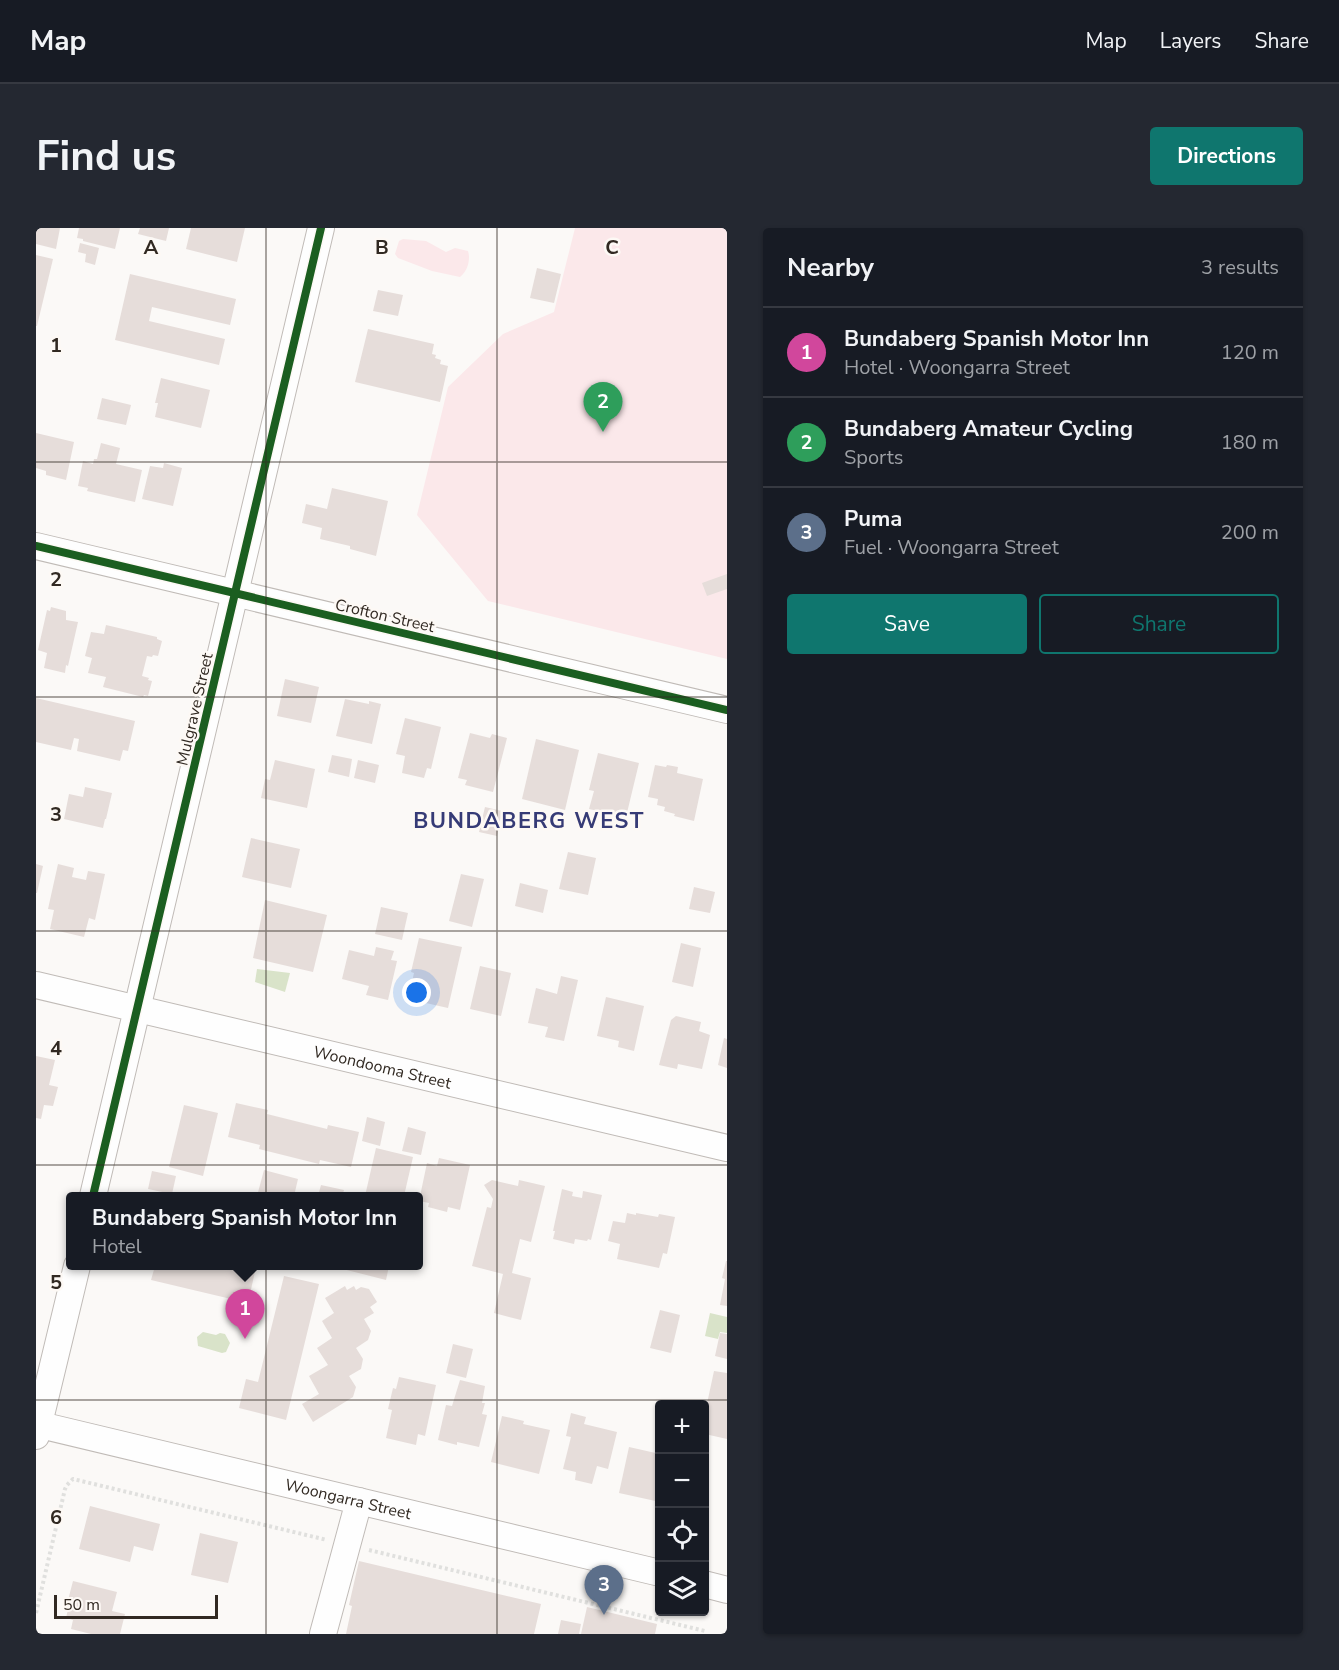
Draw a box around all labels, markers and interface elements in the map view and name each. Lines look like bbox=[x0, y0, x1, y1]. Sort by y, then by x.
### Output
text: Map bbox=[30, 22, 86, 60]
text: Map bbox=[1085, 27, 1127, 55]
text: Layers bbox=[1160, 27, 1221, 55]
text: Share bbox=[1254, 27, 1309, 55]
button: Directions bbox=[1150, 127, 1303, 185]
text: Find us bbox=[36, 128, 176, 185]
text: A bbox=[144, 234, 159, 261]
text: B bbox=[375, 234, 389, 261]
text: C bbox=[605, 234, 619, 261]
text: Nearby bbox=[787, 250, 874, 285]
text: 3 results bbox=[1201, 254, 1279, 281]
text: Bundaberg Spanish Motor Inn bbox=[844, 324, 1149, 354]
text: 1 bbox=[50, 332, 62, 359]
text: 1 bbox=[801, 339, 813, 366]
text: 120 m bbox=[1221, 339, 1279, 366]
text: Hotel · Woongarra Street bbox=[844, 354, 1070, 381]
pin: 2 bbox=[584, 382, 622, 432]
text: Bundaberg Amateur Cycling bbox=[844, 414, 1133, 444]
text: 2 bbox=[801, 429, 813, 456]
text: 180 m bbox=[1221, 429, 1279, 456]
text: Sports bbox=[844, 444, 903, 471]
text: Puma bbox=[844, 504, 902, 534]
text: 3 bbox=[801, 519, 813, 546]
text: 200 m bbox=[1221, 519, 1279, 546]
text: Fuel · Woongarra Street bbox=[844, 534, 1059, 561]
text: 2 bbox=[50, 566, 62, 593]
street label: Crofton Street bbox=[333, 594, 437, 638]
button: Save bbox=[787, 594, 1027, 654]
button: Share bbox=[1039, 594, 1279, 654]
street label: Mulgrave Street bbox=[171, 650, 219, 768]
text: 3 bbox=[50, 801, 62, 828]
district label: BUNDABERG WEST bbox=[413, 806, 645, 836]
your location bbox=[402, 978, 431, 1007]
text: 4 bbox=[50, 1035, 62, 1062]
street label: Woondooma Street bbox=[311, 1041, 454, 1095]
popup bbox=[66, 1192, 423, 1270]
text: Bundaberg Spanish Motor Inn bbox=[92, 1203, 397, 1233]
text: Hotel bbox=[92, 1233, 142, 1260]
text: 5 bbox=[50, 1269, 62, 1296]
pin: 1 bbox=[226, 1290, 264, 1339]
map controls bbox=[655, 1400, 709, 1616]
button: + bbox=[655, 1400, 709, 1454]
button: − bbox=[655, 1454, 709, 1508]
street label: Woongarra Street bbox=[283, 1474, 414, 1525]
text: 6 bbox=[50, 1504, 62, 1531]
button: locate bbox=[655, 1508, 709, 1562]
button: layers bbox=[655, 1562, 709, 1616]
pin: 3 bbox=[584, 1566, 624, 1615]
scale bar bbox=[54, 1592, 218, 1620]
text: 50 m bbox=[63, 1594, 100, 1616]

